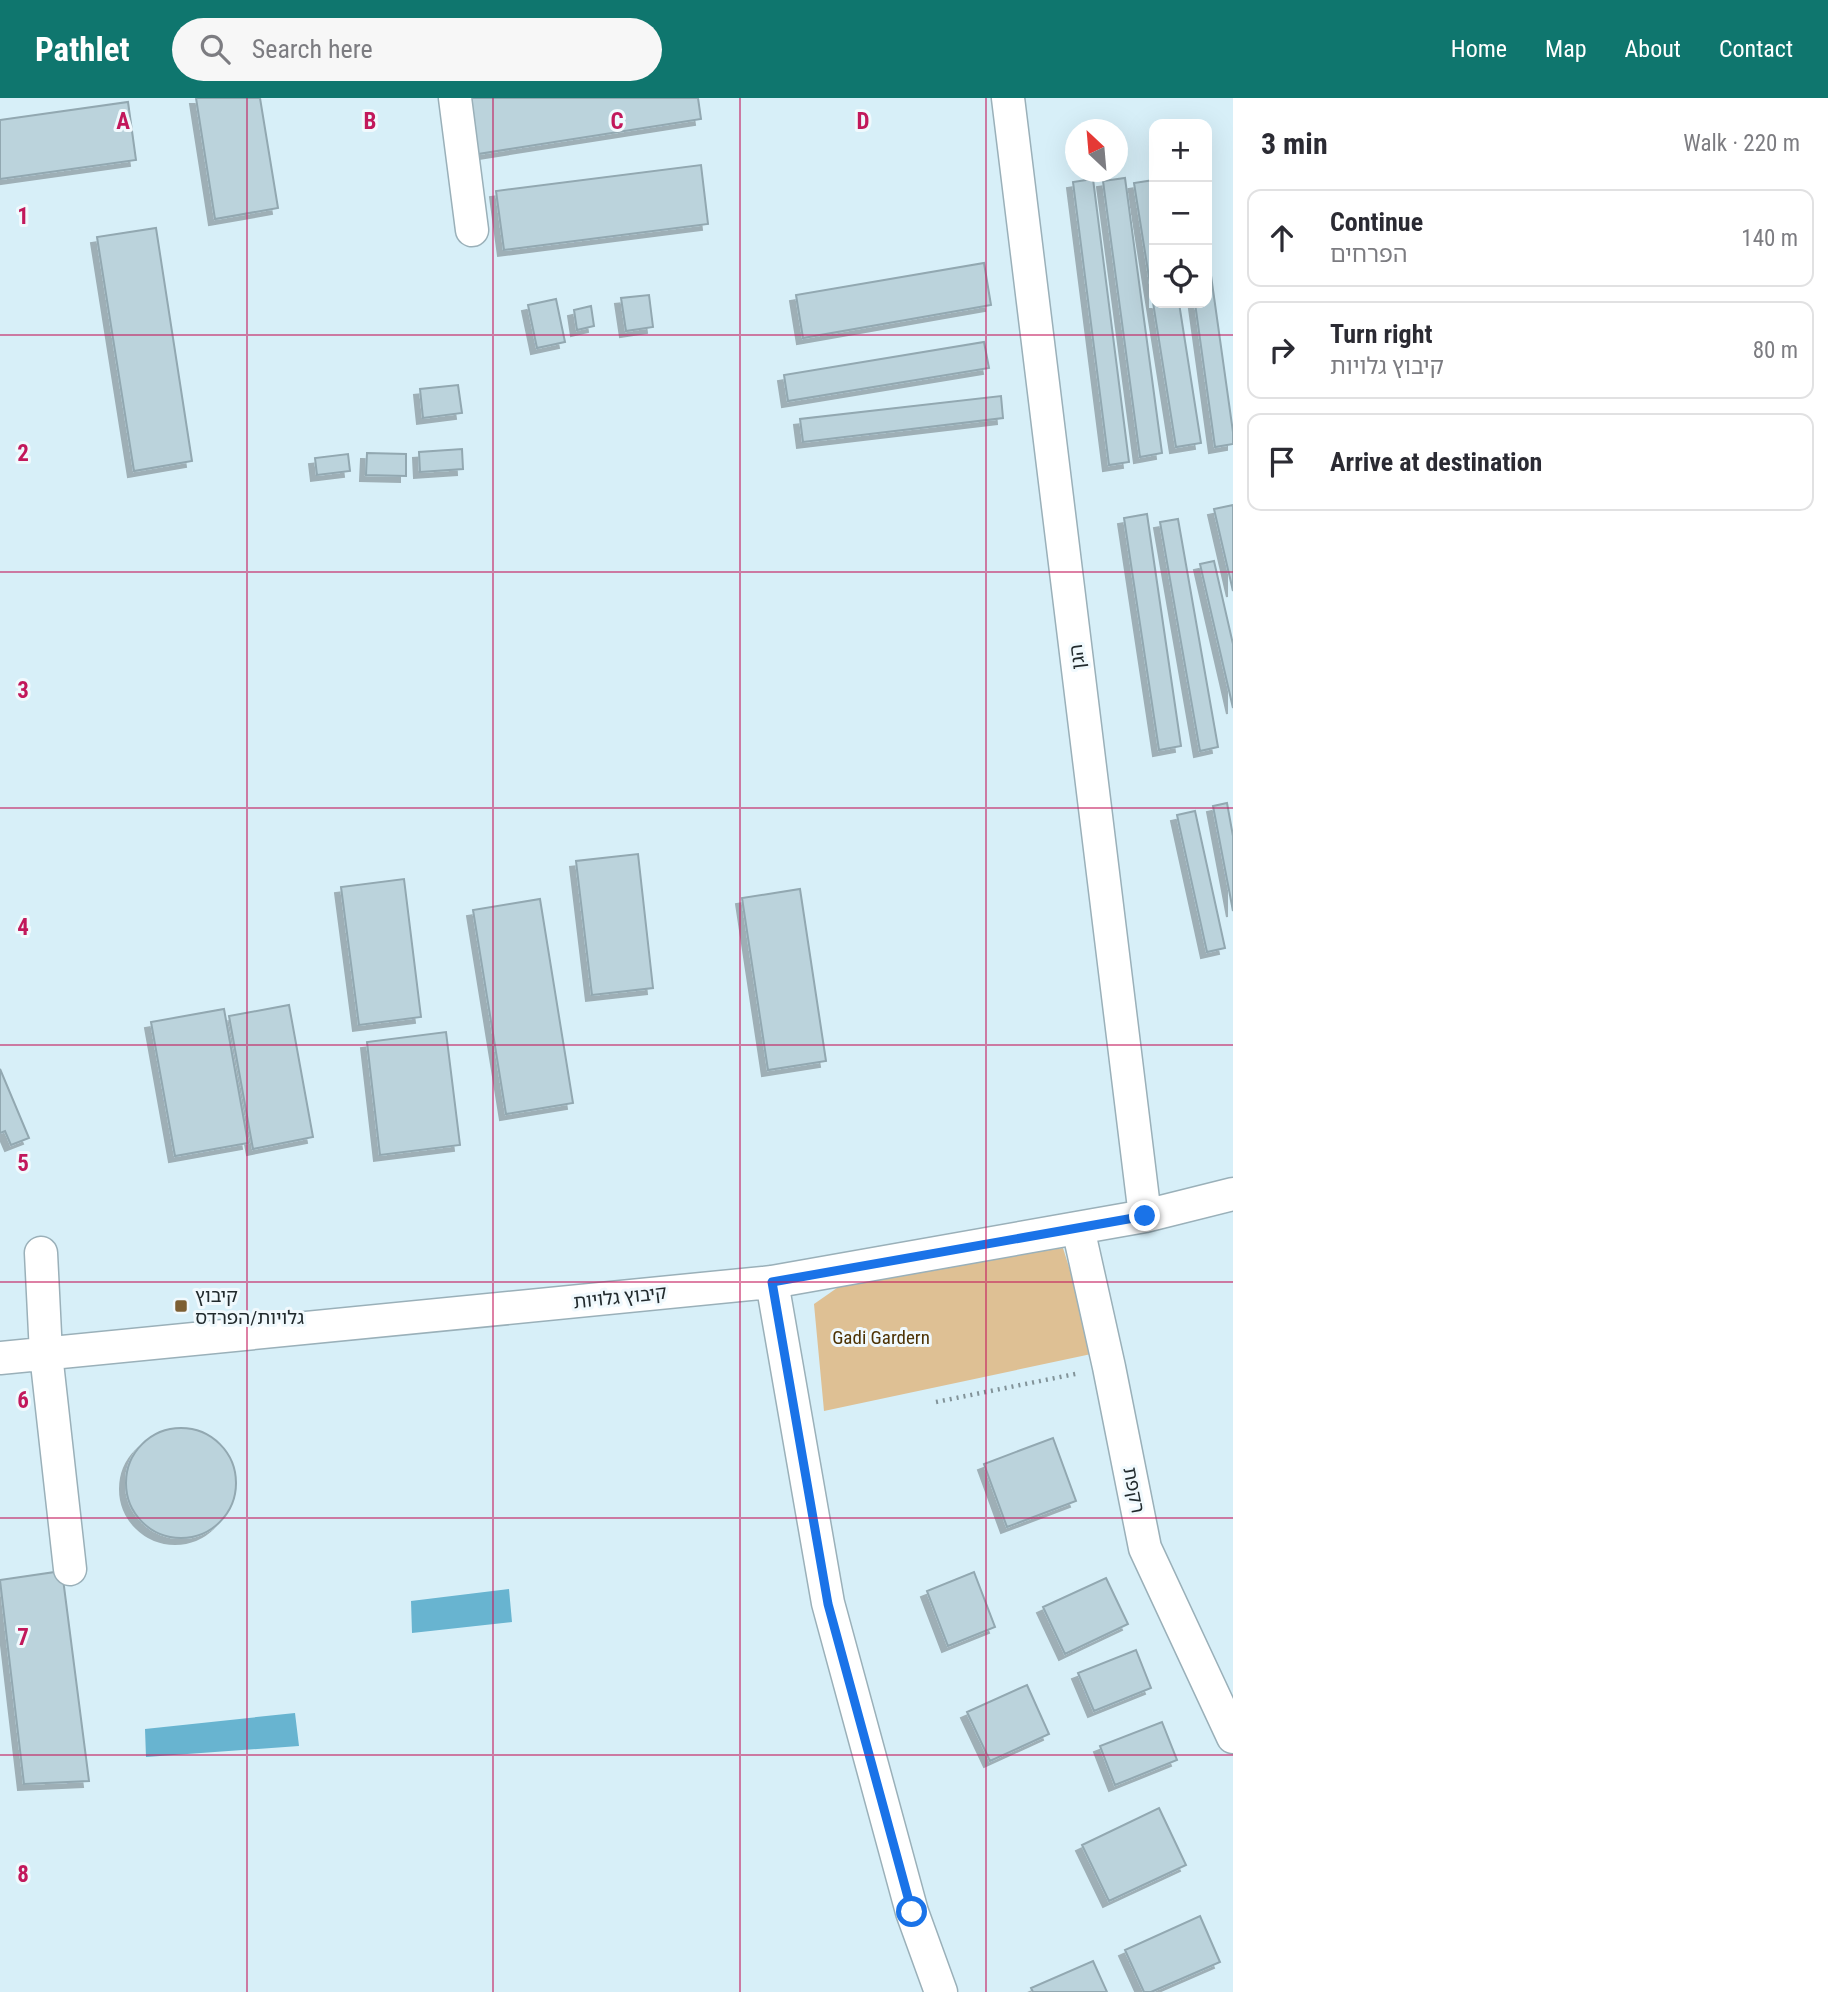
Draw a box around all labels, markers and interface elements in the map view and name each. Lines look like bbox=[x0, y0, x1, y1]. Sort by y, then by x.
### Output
search box bbox=[172, 18, 662, 81]
text: Pathlet bbox=[35, 30, 130, 69]
icon: search bbox=[196, 30, 234, 68]
text: Search here bbox=[252, 34, 373, 64]
text: Home bbox=[1451, 35, 1507, 63]
text: Map bbox=[1545, 35, 1587, 63]
text: About bbox=[1625, 35, 1681, 63]
text: Contact bbox=[1719, 35, 1793, 63]
text: A bbox=[116, 108, 130, 135]
text: B bbox=[364, 108, 376, 135]
text: C bbox=[610, 108, 624, 135]
text: D bbox=[857, 108, 870, 135]
north arrow bbox=[1065, 119, 1128, 182]
map controls bbox=[1149, 119, 1212, 308]
button: + bbox=[1149, 119, 1212, 182]
text: 3 min bbox=[1261, 126, 1328, 161]
text: Walk · 220 m bbox=[1683, 130, 1800, 157]
button: − bbox=[1149, 182, 1212, 245]
text: 1 bbox=[17, 203, 29, 230]
text: Continue bbox=[1330, 207, 1423, 237]
icon: ahead bbox=[1263, 219, 1301, 257]
text: 140 m bbox=[1741, 225, 1798, 252]
text: הפרחים bbox=[1330, 241, 1407, 268]
button: locate bbox=[1149, 245, 1212, 308]
text: Turn right bbox=[1330, 319, 1432, 349]
icon: right bbox=[1263, 331, 1301, 369]
text: 80 m bbox=[1753, 337, 1798, 364]
text: קיבוץ גלויות bbox=[1330, 353, 1444, 380]
text: 2 bbox=[17, 440, 29, 467]
icon: arrive bbox=[1263, 443, 1301, 481]
text: Arrive at destination bbox=[1330, 447, 1542, 477]
street label: הגן bbox=[1064, 643, 1090, 671]
text: 3 bbox=[17, 677, 29, 704]
text: 4 bbox=[17, 914, 29, 941]
text: 5 bbox=[17, 1150, 29, 1177]
route end bbox=[1129, 1200, 1160, 1231]
street label: קיבוץ גלויות bbox=[572, 1281, 668, 1313]
place label: קיבוץ גלויות/הפרדס bbox=[195, 1284, 304, 1329]
marker: קיבוץ גלויות/הפרדס bbox=[173, 1298, 189, 1314]
park label: Gadi Gardern bbox=[832, 1326, 930, 1349]
text: 6 bbox=[17, 1387, 29, 1414]
street label: רקפת bbox=[1118, 1465, 1150, 1515]
text: 7 bbox=[17, 1624, 29, 1651]
text: 8 bbox=[17, 1861, 29, 1888]
route start bbox=[896, 1896, 927, 1927]

